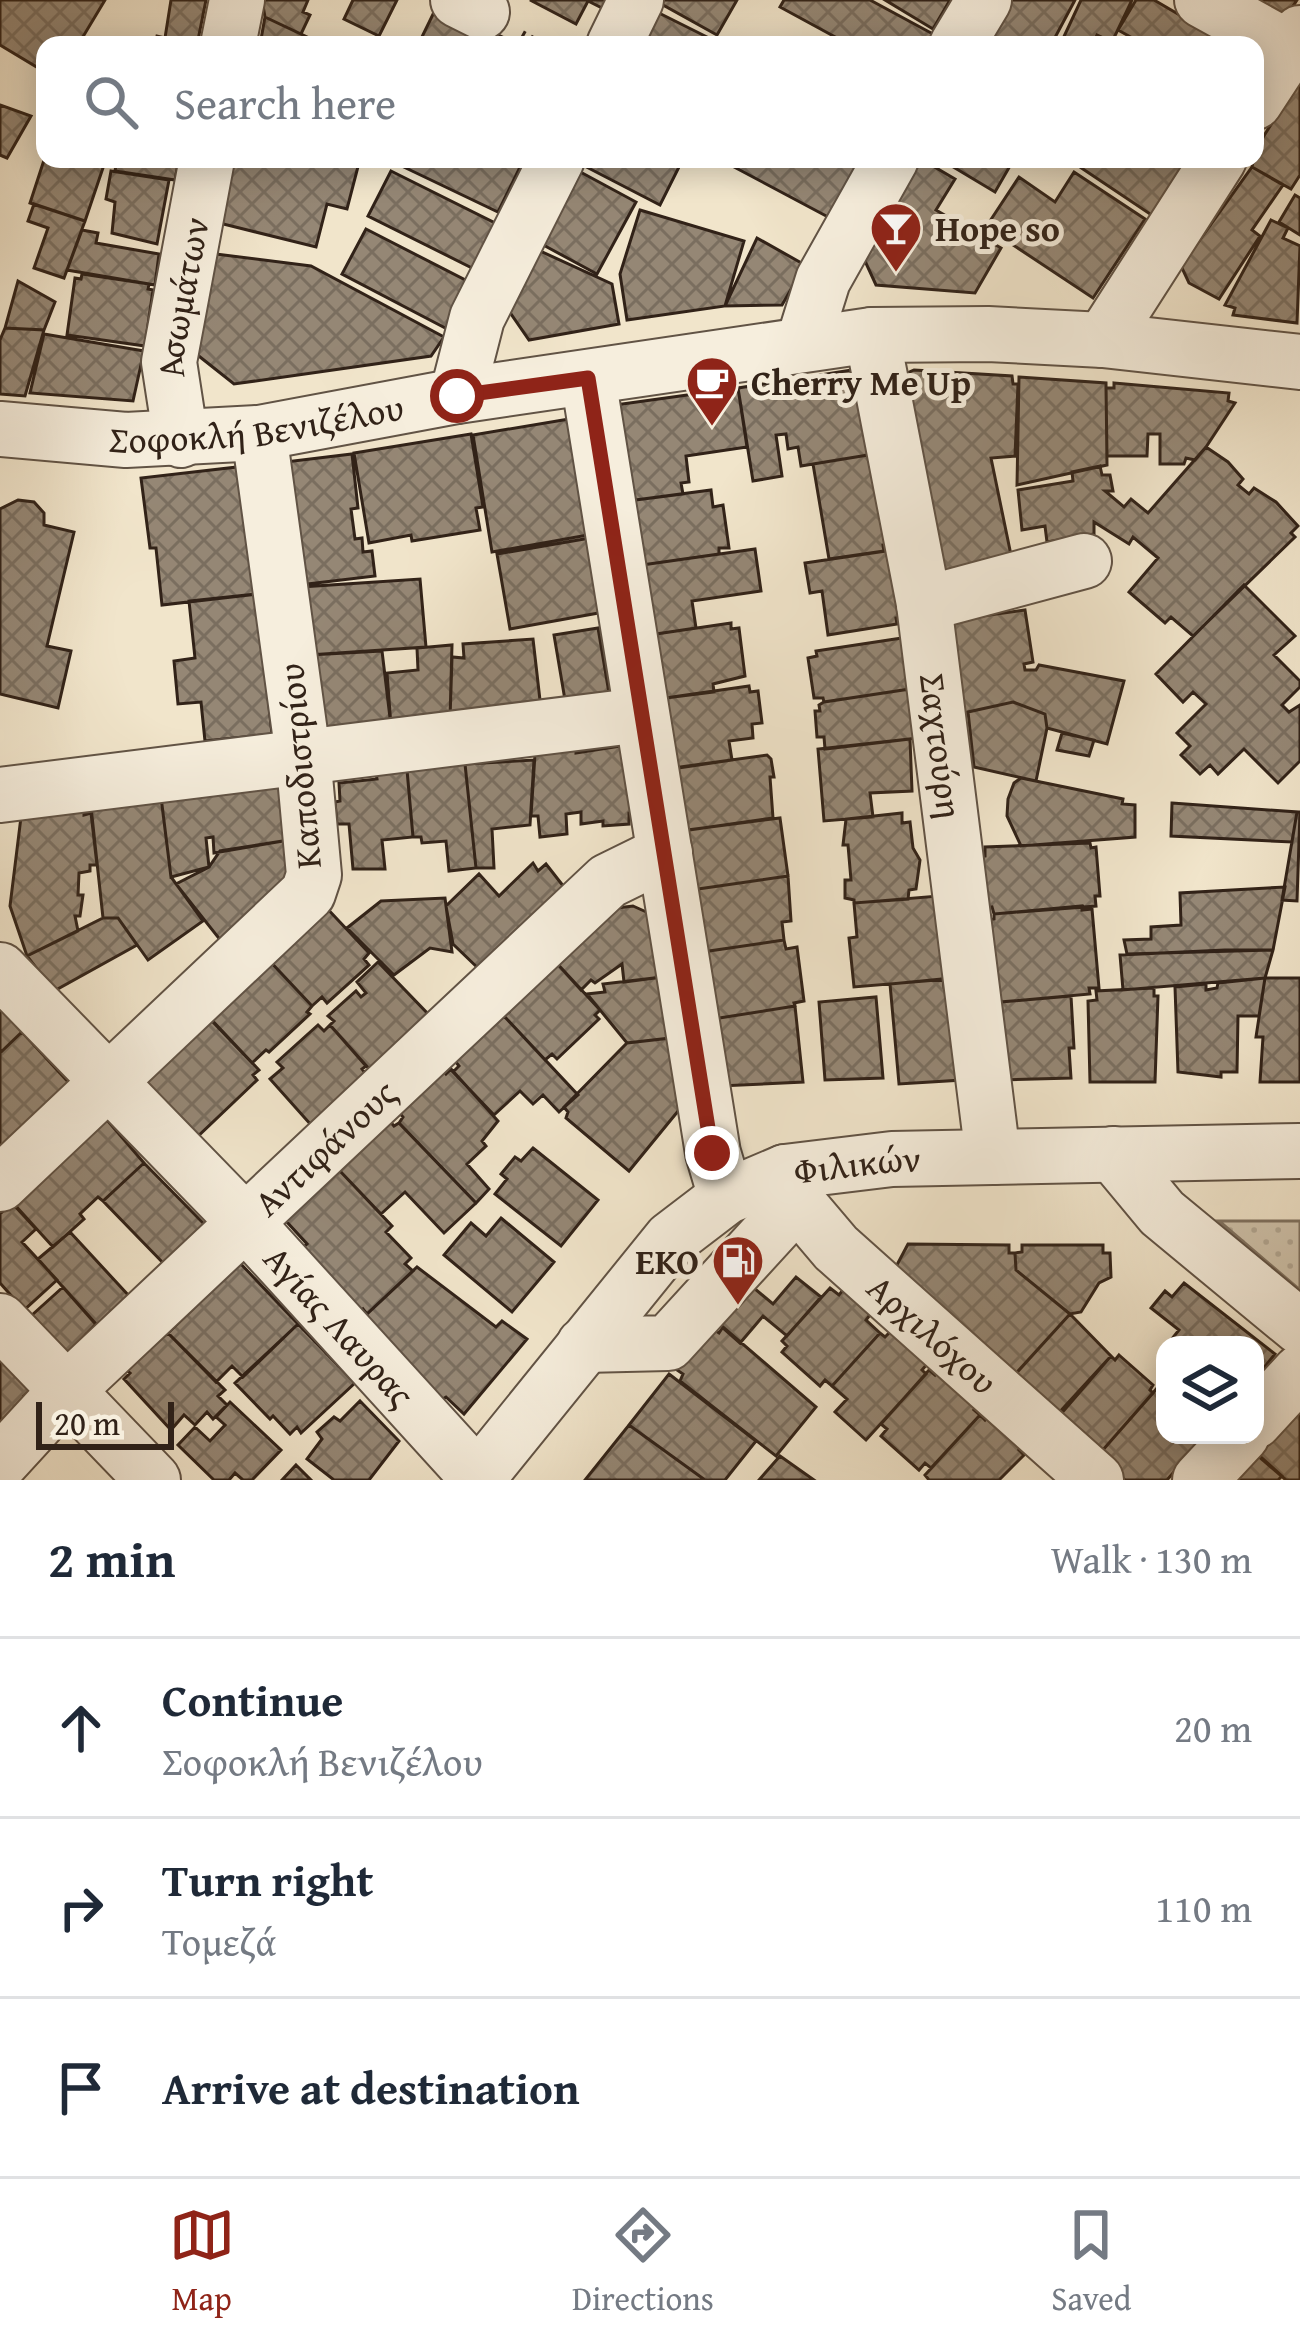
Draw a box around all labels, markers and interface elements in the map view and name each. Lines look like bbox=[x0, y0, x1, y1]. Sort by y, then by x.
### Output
search box bbox=[36, 36, 1264, 168]
icon: search bbox=[78, 69, 144, 135]
text: Search here bbox=[174, 70, 396, 135]
bar icon: Hope so bbox=[868, 200, 924, 274]
place label: Hope so bbox=[935, 201, 1060, 254]
street label: Ασωμάτων bbox=[142, 212, 222, 383]
cafe icon: Cherry Me Up bbox=[684, 354, 740, 428]
place label: Cherry Me Up bbox=[751, 355, 971, 408]
route start bbox=[430, 369, 484, 423]
street label: Σοφοκλή Βενιζέλου bbox=[107, 380, 408, 466]
street label: Καποδιστρίου bbox=[263, 661, 334, 871]
street label: Σαχτούρη bbox=[907, 670, 978, 822]
street label: Αντιφάνους bbox=[241, 1067, 408, 1228]
route end bbox=[685, 1126, 739, 1180]
street label: Φιλικών bbox=[790, 1131, 921, 1197]
street label: Αγίας Λαυρας bbox=[252, 1233, 428, 1418]
fuel station icon: EKO bbox=[710, 1233, 766, 1307]
place label: EKO bbox=[635, 1234, 699, 1287]
street label: Αρχιλόχου bbox=[856, 1261, 1010, 1406]
map controls bbox=[1156, 1336, 1264, 1444]
button: layers bbox=[1156, 1336, 1264, 1444]
scale bar bbox=[36, 1396, 174, 1449]
text: 20 m bbox=[54, 1399, 120, 1447]
text: 2 min bbox=[48, 1521, 175, 1596]
text: Walk · 130 m bbox=[1051, 1530, 1252, 1587]
text: Continue bbox=[162, 1667, 343, 1732]
icon: ahead bbox=[48, 1695, 114, 1761]
text: 20 m bbox=[1174, 1699, 1252, 1756]
text: Σοφοκλή Βενιζέλου bbox=[162, 1732, 483, 1789]
text: Turn right bbox=[162, 1847, 374, 1912]
icon: right bbox=[48, 1875, 114, 1941]
text: 110 m bbox=[1155, 1879, 1252, 1936]
text: Τομεζά bbox=[162, 1912, 277, 1969]
icon: arrive bbox=[48, 2055, 114, 2121]
text: Arrive at destination bbox=[162, 2055, 580, 2120]
tab: Map bbox=[169, 2202, 235, 2322]
tab: Directions bbox=[572, 2202, 714, 2322]
tab: Saved bbox=[1051, 2202, 1131, 2322]

